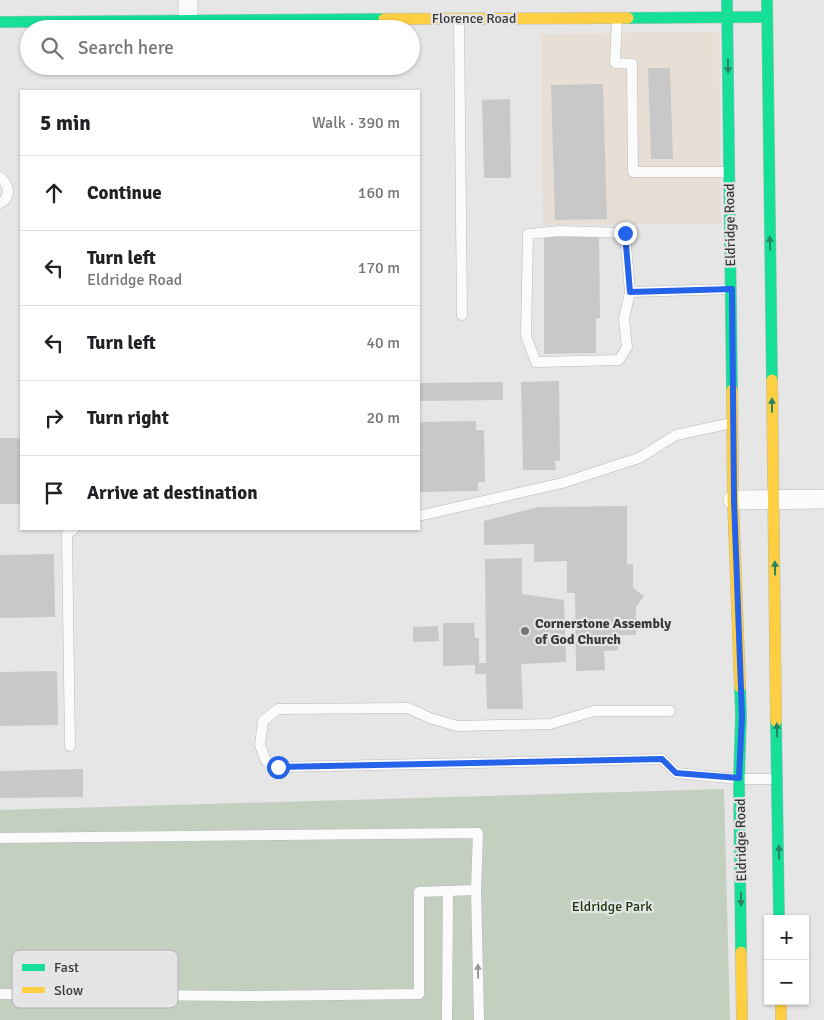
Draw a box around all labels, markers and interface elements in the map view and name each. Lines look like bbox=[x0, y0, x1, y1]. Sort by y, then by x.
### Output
street label: Florence Road bbox=[432, 10, 516, 27]
search box bbox=[20, 20, 420, 75]
icon: search bbox=[38, 34, 66, 62]
text: Search here bbox=[78, 36, 174, 60]
one-way arrow bbox=[724, 58, 732, 74]
text: 5 min bbox=[40, 110, 91, 136]
text: Walk · 390 m bbox=[312, 113, 400, 133]
icon: ahead bbox=[40, 179, 68, 207]
text: Continue bbox=[87, 181, 162, 205]
text: 160 m bbox=[358, 183, 400, 203]
street label: Eldridge Road bbox=[721, 183, 739, 267]
route end bbox=[614, 222, 637, 245]
one-way arrow bbox=[766, 234, 774, 250]
text: Turn left bbox=[87, 246, 156, 270]
icon: left bbox=[40, 254, 68, 282]
text: 170 m bbox=[358, 258, 400, 278]
text: Eldridge Road bbox=[87, 270, 182, 290]
icon: left bbox=[40, 329, 68, 357]
text: Turn left bbox=[87, 331, 156, 355]
text: 40 m bbox=[366, 333, 400, 353]
one-way arrow bbox=[768, 397, 776, 413]
icon: right bbox=[40, 404, 68, 432]
text: Turn right bbox=[87, 406, 169, 430]
text: 20 m bbox=[366, 408, 400, 428]
icon: arrive bbox=[40, 479, 68, 507]
text: Arrive at destination bbox=[87, 481, 258, 505]
one-way arrow bbox=[771, 559, 779, 575]
place label: Cornerstone Assembly of God Church bbox=[535, 615, 671, 648]
marker: Cornerstone Assembly of God Church bbox=[519, 625, 531, 637]
one-way arrow bbox=[773, 722, 781, 738]
route start bbox=[267, 756, 290, 779]
street label: Eldridge Road bbox=[732, 798, 750, 882]
one-way arrow bbox=[775, 843, 783, 859]
one-way arrow bbox=[737, 891, 745, 907]
park label: Eldridge Park bbox=[572, 898, 652, 915]
map controls bbox=[764, 915, 809, 1005]
button: + bbox=[764, 915, 809, 960]
legend bbox=[12, 950, 178, 1008]
text: Fast bbox=[54, 959, 79, 976]
button: − bbox=[764, 960, 809, 1005]
one-way arrow bbox=[474, 963, 482, 979]
text: Slow bbox=[54, 982, 83, 999]

